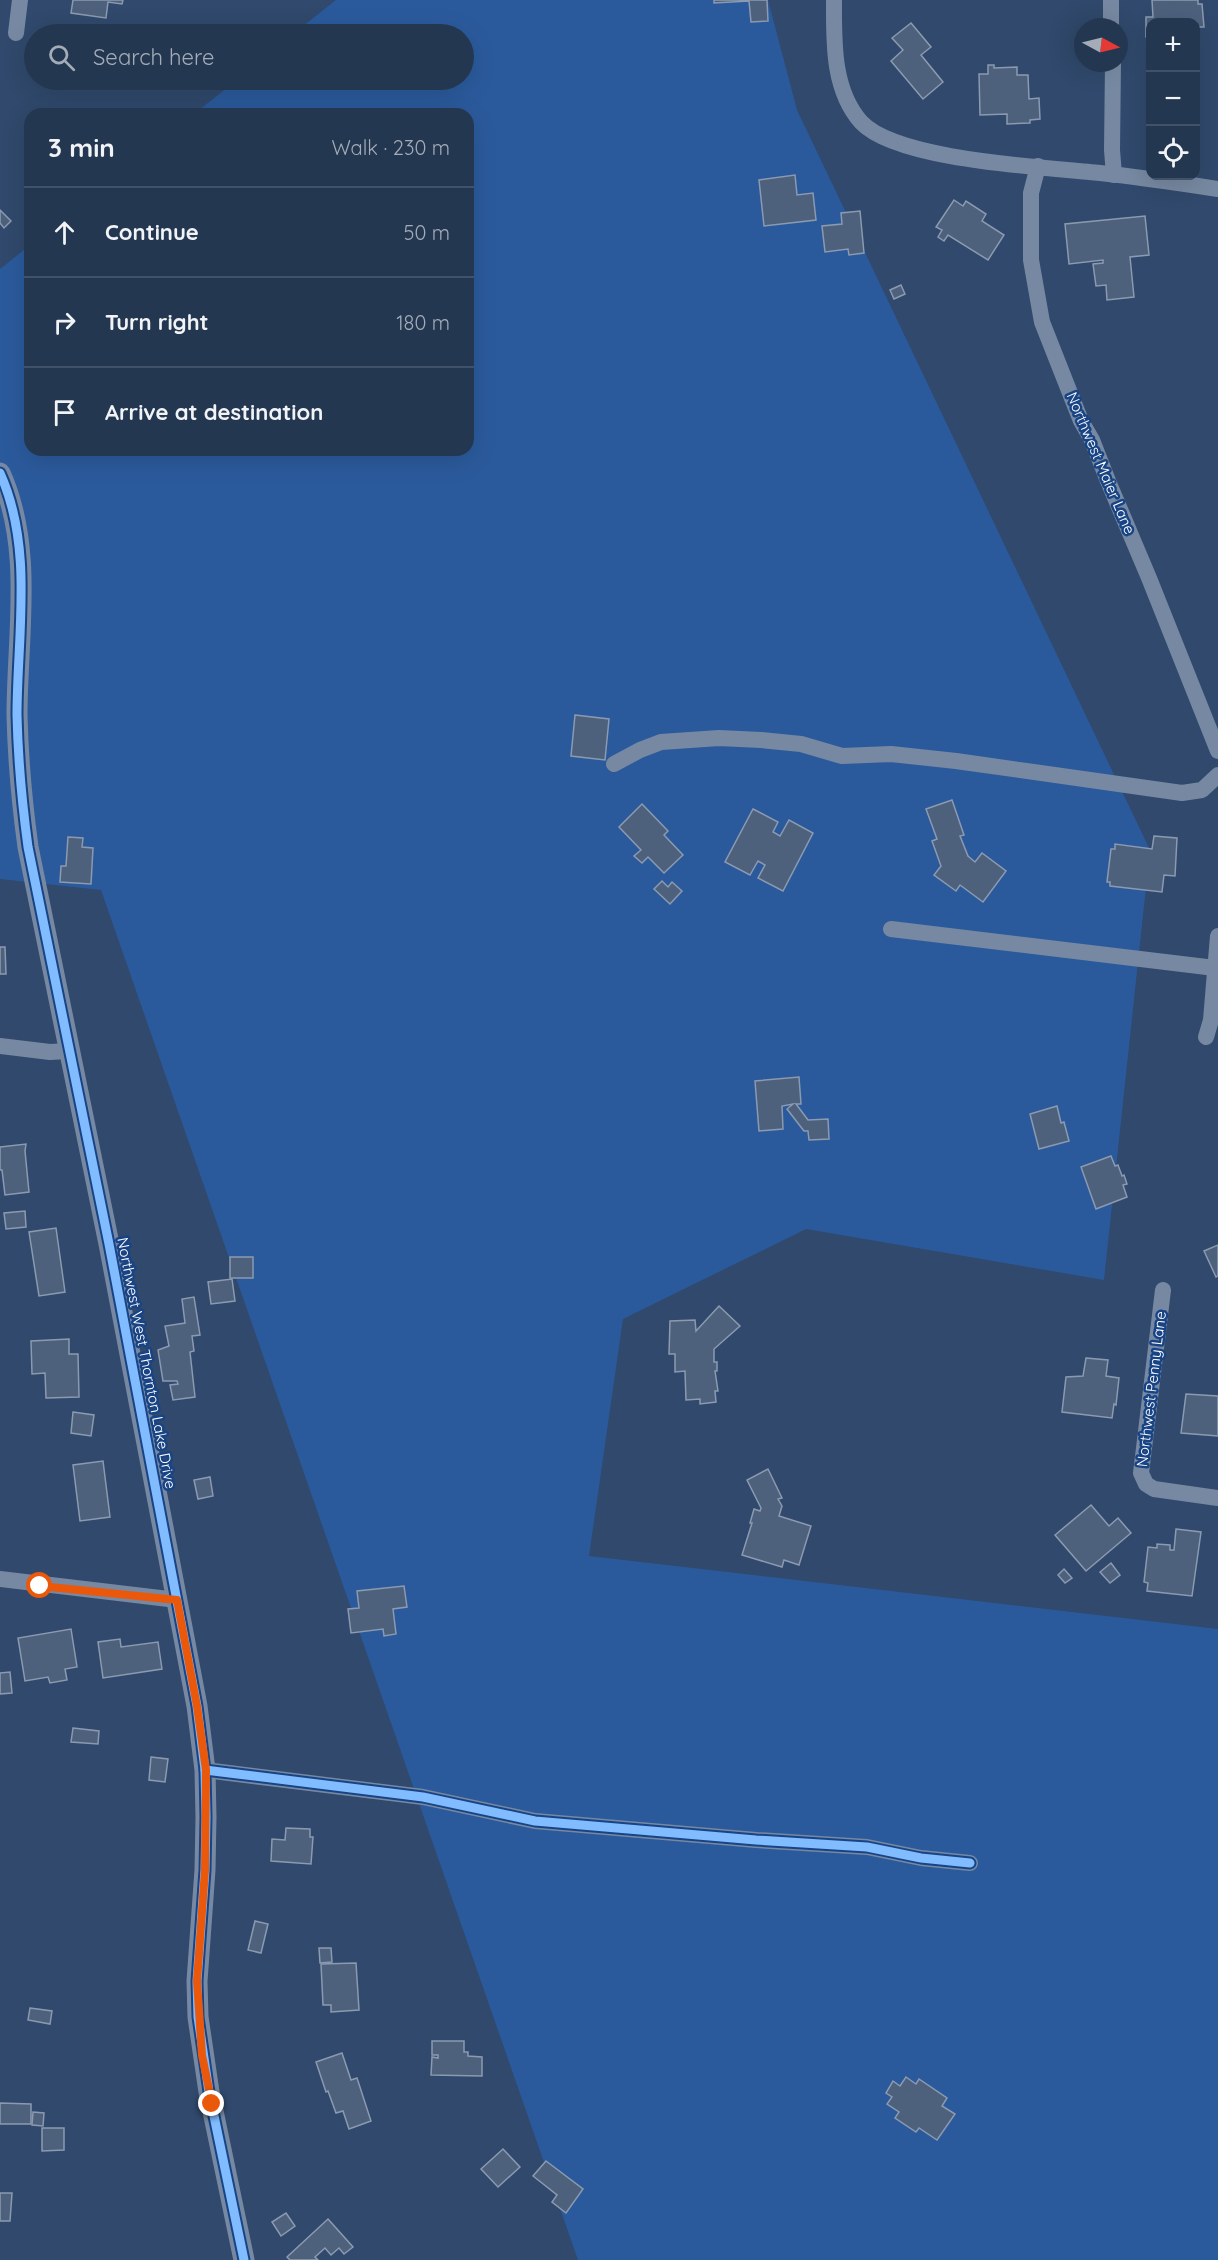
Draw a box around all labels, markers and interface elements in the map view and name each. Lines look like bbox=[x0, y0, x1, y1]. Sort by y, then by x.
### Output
north arrow bbox=[1074, 18, 1128, 72]
map controls bbox=[1146, 18, 1200, 180]
button: + bbox=[1146, 18, 1200, 72]
search box bbox=[24, 24, 474, 90]
icon: search bbox=[45, 41, 78, 74]
text: Search here bbox=[93, 43, 214, 71]
button: − bbox=[1146, 72, 1200, 126]
button: locate bbox=[1146, 126, 1200, 180]
text: 3 min bbox=[48, 131, 115, 164]
text: Walk · 230 m bbox=[331, 135, 450, 160]
icon: ahead bbox=[48, 216, 81, 249]
text: Continue bbox=[105, 218, 199, 246]
text: 50 m bbox=[404, 220, 450, 245]
icon: right bbox=[48, 306, 81, 339]
text: Turn right bbox=[105, 308, 209, 336]
text: 180 m bbox=[396, 310, 450, 335]
street label: Northwest Maier Lane bbox=[1062, 389, 1140, 537]
icon: arrive bbox=[48, 396, 81, 429]
text: Arrive at destination bbox=[105, 398, 323, 426]
street label: Northwest West Thornton Lake Drive bbox=[113, 1236, 181, 1490]
street label: Northwest Penny Lane bbox=[1132, 1310, 1170, 1468]
route start bbox=[26, 1572, 52, 1598]
route end bbox=[198, 2090, 224, 2116]

